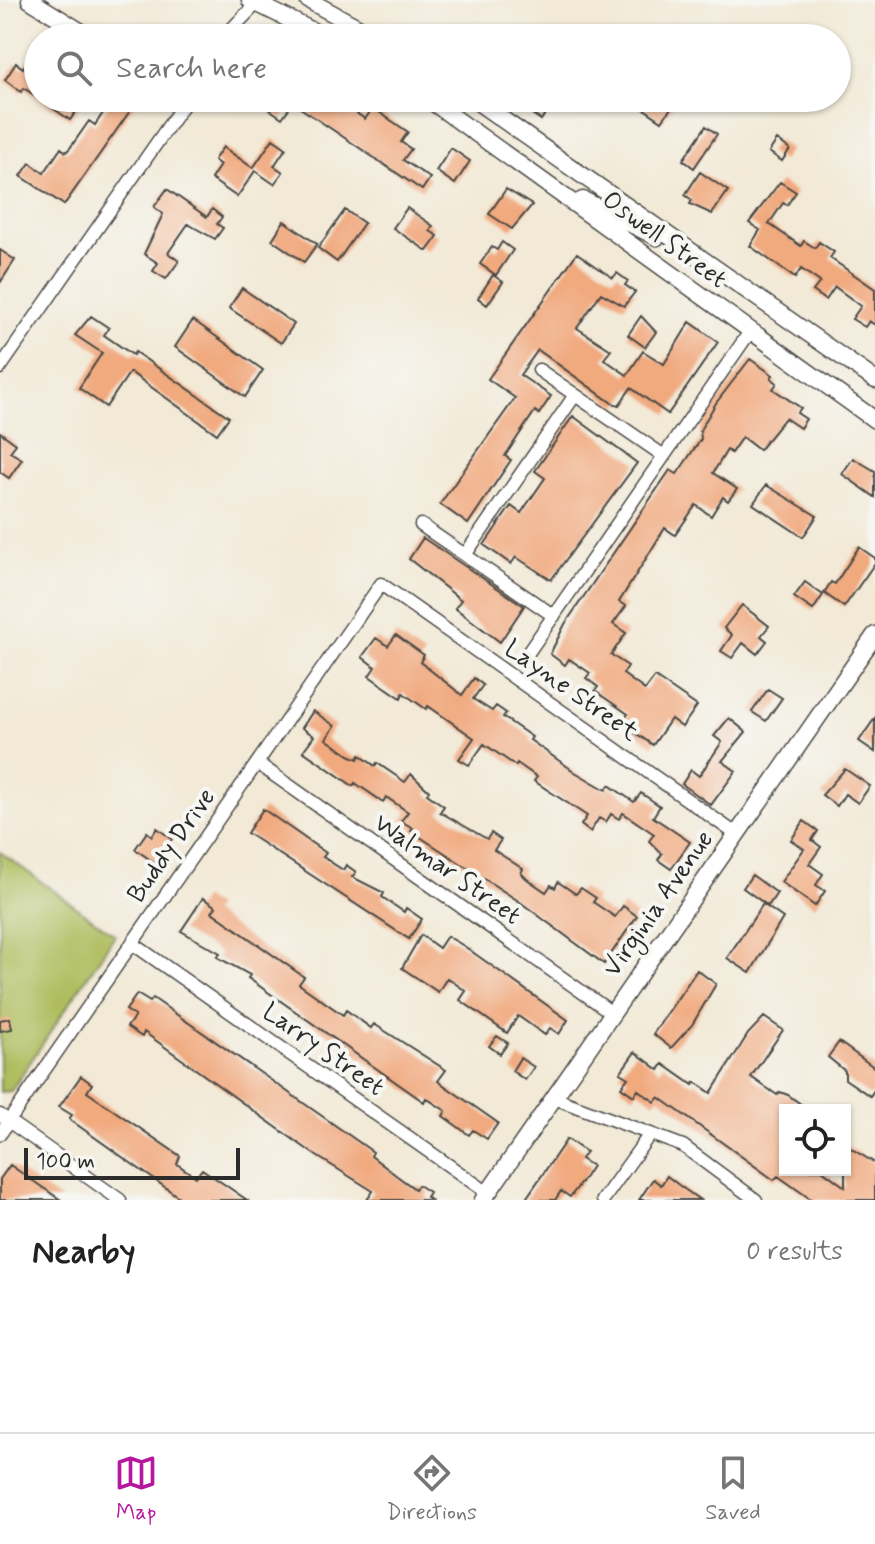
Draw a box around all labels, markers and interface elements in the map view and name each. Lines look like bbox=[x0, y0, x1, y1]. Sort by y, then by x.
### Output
search box bbox=[24, 24, 851, 112]
icon: search bbox=[52, 46, 96, 90]
text: Search here bbox=[116, 49, 267, 88]
street label: Oswell Street bbox=[595, 183, 733, 297]
street label: Layne Street bbox=[497, 632, 645, 750]
street label: Buddy Drive bbox=[120, 782, 224, 910]
street label: Walmar Street bbox=[367, 807, 527, 933]
street label: Virginia Avenue bbox=[596, 824, 724, 985]
street label: Larry Street bbox=[255, 995, 391, 1105]
map controls bbox=[779, 1104, 851, 1176]
button: locate bbox=[779, 1104, 851, 1176]
scale bar bbox=[24, 1144, 240, 1180]
text: 100 m bbox=[36, 1148, 95, 1176]
text: Nearby bbox=[32, 1230, 136, 1275]
text: 0 results bbox=[746, 1235, 843, 1269]
tab: Map bbox=[114, 1451, 158, 1527]
tab: Directions bbox=[386, 1451, 477, 1527]
tab: Saved bbox=[705, 1451, 761, 1527]

